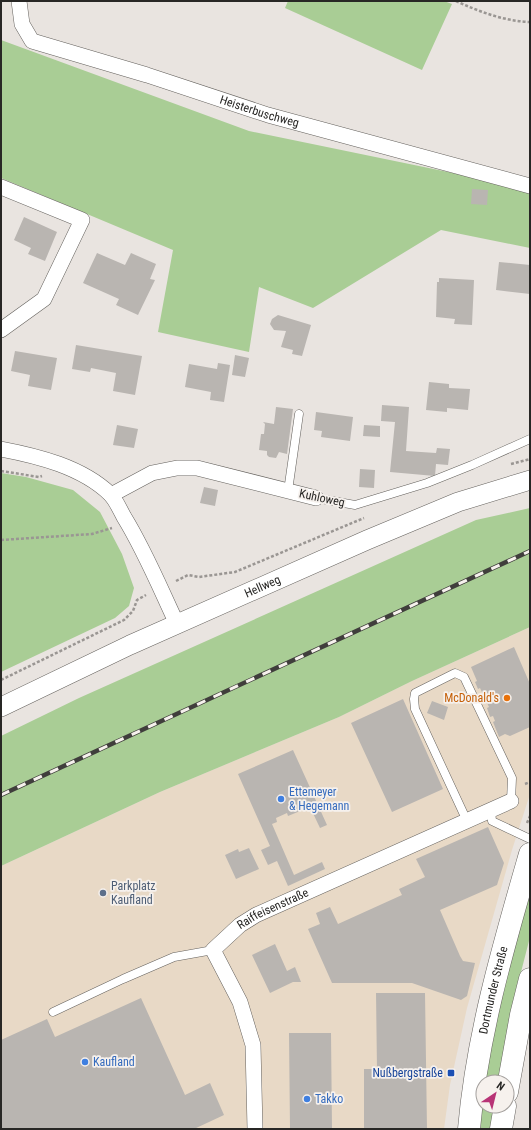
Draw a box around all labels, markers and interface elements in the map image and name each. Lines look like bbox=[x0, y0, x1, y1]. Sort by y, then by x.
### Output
street label: Heisterbuschweg bbox=[218, 93, 301, 130]
street label: Kuhloweg bbox=[298, 486, 346, 510]
street label: Hellweg bbox=[242, 572, 283, 600]
place label: McDonald's bbox=[444, 691, 499, 705]
marker: McDonald's bbox=[502, 693, 512, 703]
place label: Ettemeyer & Hegemann bbox=[289, 785, 349, 813]
marker: Ettemeyer & Hegemann bbox=[276, 794, 286, 804]
place label: Parkplatz Kaufland bbox=[111, 879, 156, 907]
street label: Raiffeisenstraße bbox=[234, 885, 311, 932]
marker: Parkplatz Kaufland bbox=[98, 888, 108, 898]
street label: Dortmunder Straße bbox=[476, 944, 511, 1035]
place label: Kaufland bbox=[93, 1055, 135, 1069]
marker: Kaufland bbox=[80, 1057, 90, 1067]
place label: Nußbergstraße bbox=[372, 1066, 443, 1080]
marker: Nußbergstraße bbox=[446, 1068, 456, 1078]
north arrow bbox=[475, 1074, 515, 1114]
text: N bbox=[494, 1079, 507, 1094]
place label: Takko bbox=[315, 1092, 343, 1106]
marker: Takko bbox=[302, 1094, 312, 1104]

